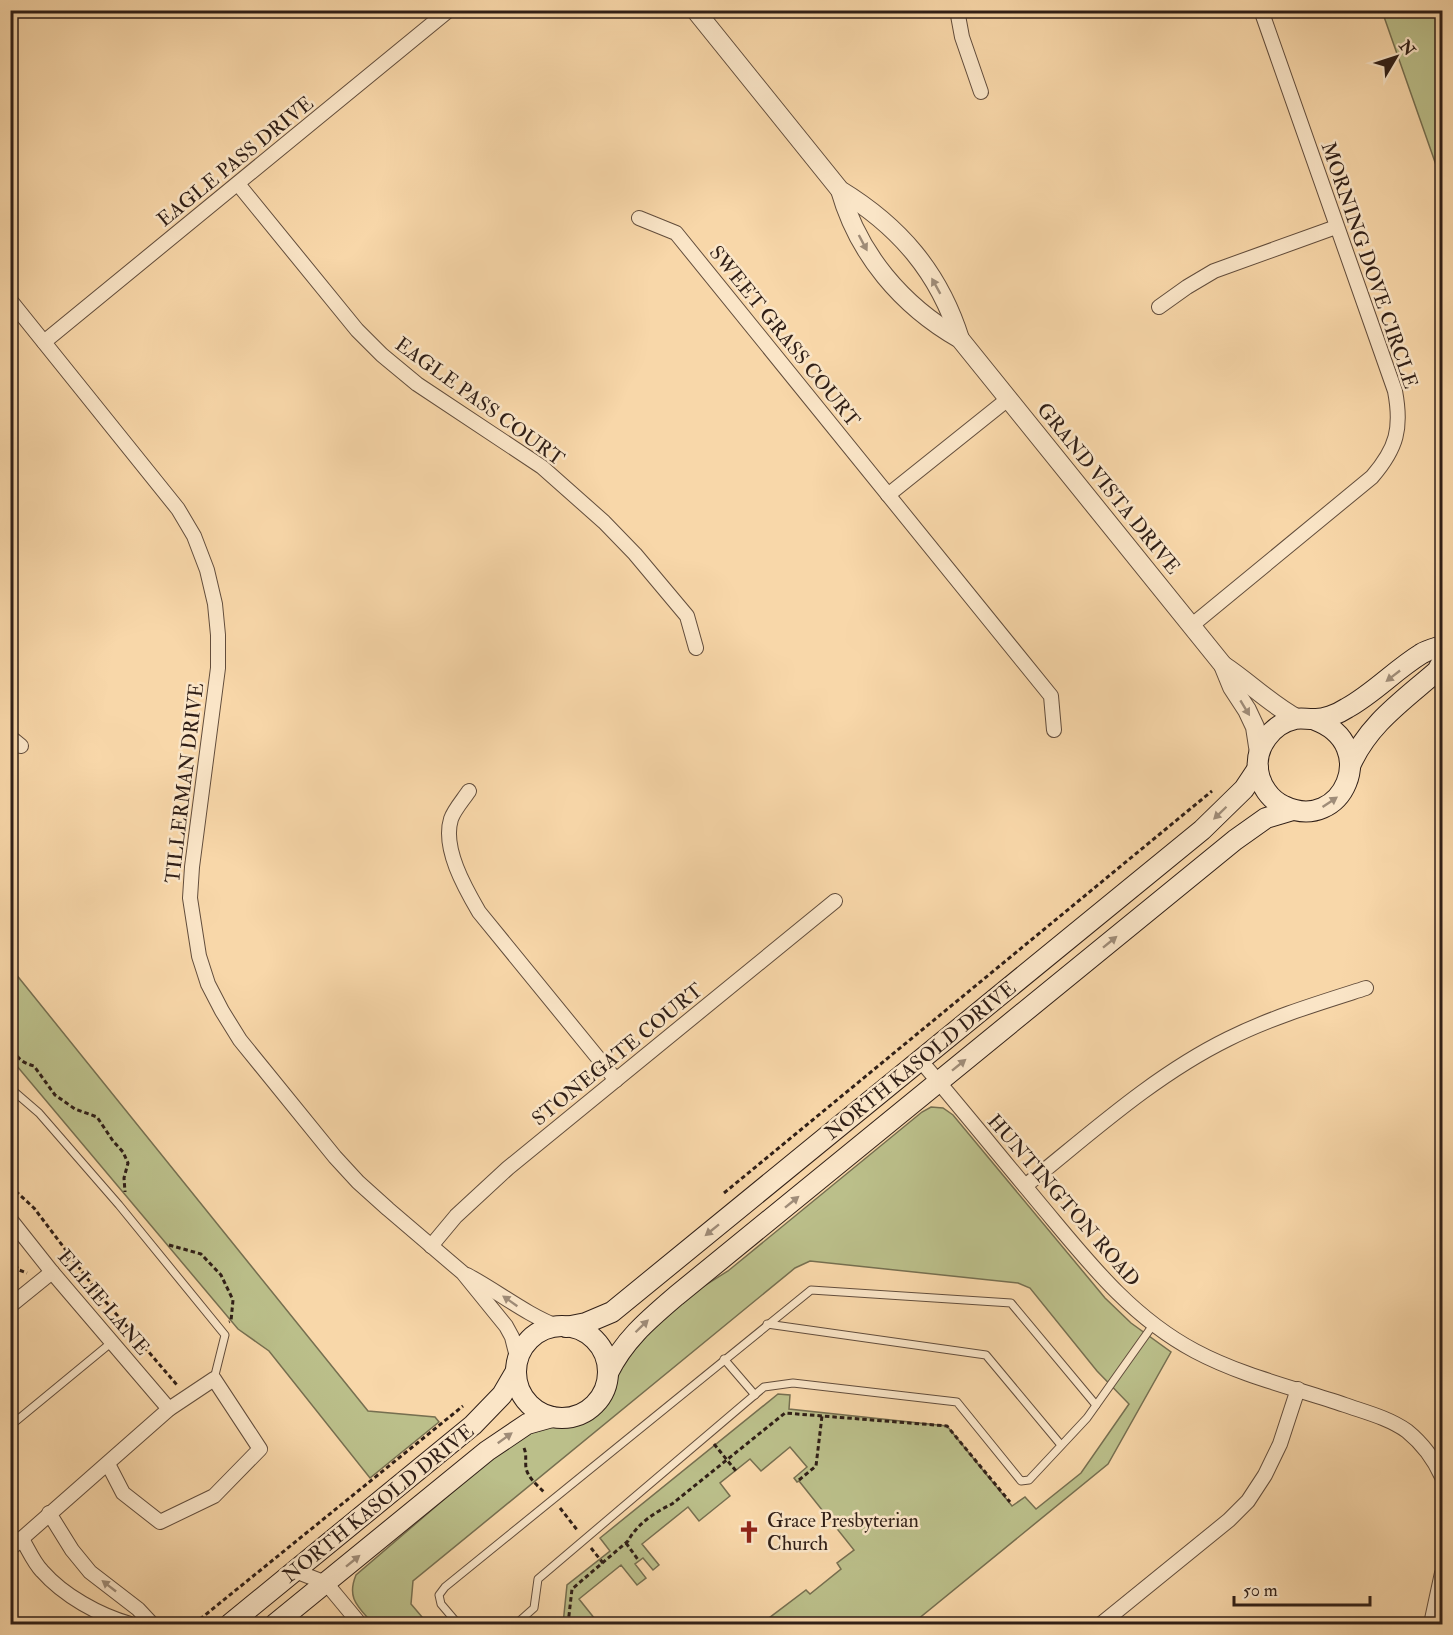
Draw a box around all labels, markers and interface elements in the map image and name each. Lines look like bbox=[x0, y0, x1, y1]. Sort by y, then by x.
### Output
north arrow bbox=[1366, 27, 1426, 87]
text: N bbox=[1394, 36, 1420, 61]
street label: EAGLE PASS DRIVE bbox=[152, 91, 319, 232]
street label: MORNING DOVE CIRCLE bbox=[1316, 139, 1424, 392]
one-way arrow bbox=[858, 235, 868, 252]
street label: SWEET GRASS COURT bbox=[704, 241, 865, 432]
one-way arrow bbox=[931, 277, 941, 294]
street label: EAGLE PASS COURT bbox=[390, 332, 569, 471]
street label: GRAND VISTA DRIVE bbox=[1032, 397, 1186, 579]
one-way arrow bbox=[1385, 669, 1401, 682]
street label: TILLERMAN DRIVE bbox=[160, 681, 209, 885]
one-way arrow bbox=[1240, 700, 1251, 716]
one-way arrow bbox=[1322, 797, 1338, 808]
one-way arrow bbox=[1213, 806, 1228, 820]
one-way arrow bbox=[1102, 935, 1118, 948]
street label: NORTH KASOLD DRIVE bbox=[820, 975, 1021, 1145]
street label: STONEGATE COURT bbox=[527, 978, 708, 1131]
one-way arrow bbox=[951, 1059, 966, 1072]
street label: HUNTINGTON ROAD bbox=[982, 1109, 1145, 1292]
one-way arrow bbox=[784, 1195, 800, 1208]
one-way arrow bbox=[704, 1223, 720, 1236]
street label: ELLIE LANE bbox=[52, 1244, 155, 1360]
one-way arrow bbox=[503, 1295, 519, 1307]
one-way arrow bbox=[635, 1320, 649, 1334]
street label: NORTH KASOLD DRIVE bbox=[278, 1418, 479, 1588]
one-way arrow bbox=[496, 1432, 512, 1444]
place label: Grace Presbyterian Church bbox=[767, 1508, 919, 1556]
church icon: Grace Presbyterian Church bbox=[736, 1519, 762, 1545]
one-way arrow bbox=[345, 1555, 360, 1568]
scale bar bbox=[1234, 1569, 1370, 1607]
one-way arrow bbox=[101, 1579, 117, 1592]
text: 50 m bbox=[1243, 1579, 1278, 1602]

